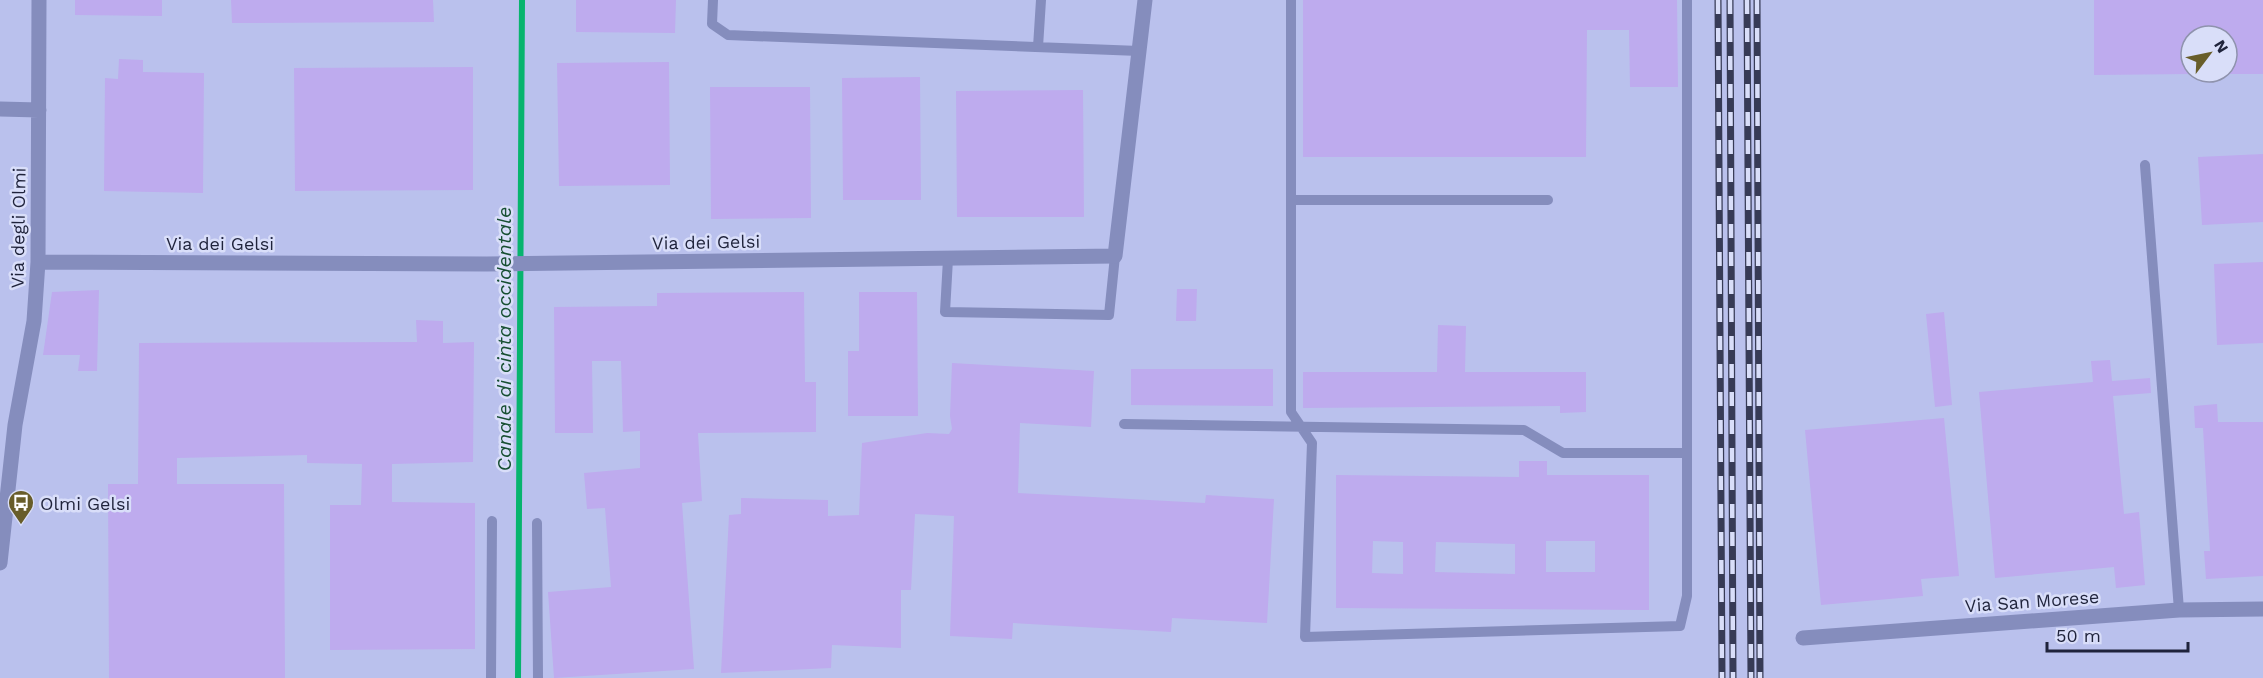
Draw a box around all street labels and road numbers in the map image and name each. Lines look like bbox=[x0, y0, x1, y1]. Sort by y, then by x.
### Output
street label: Via degli Olmi bbox=[6, 167, 30, 289]
street label: Via dei Gelsi bbox=[652, 231, 760, 253]
street label: Via dei Gelsi bbox=[166, 233, 274, 254]
street label: Via San Morese bbox=[1964, 586, 2100, 616]

